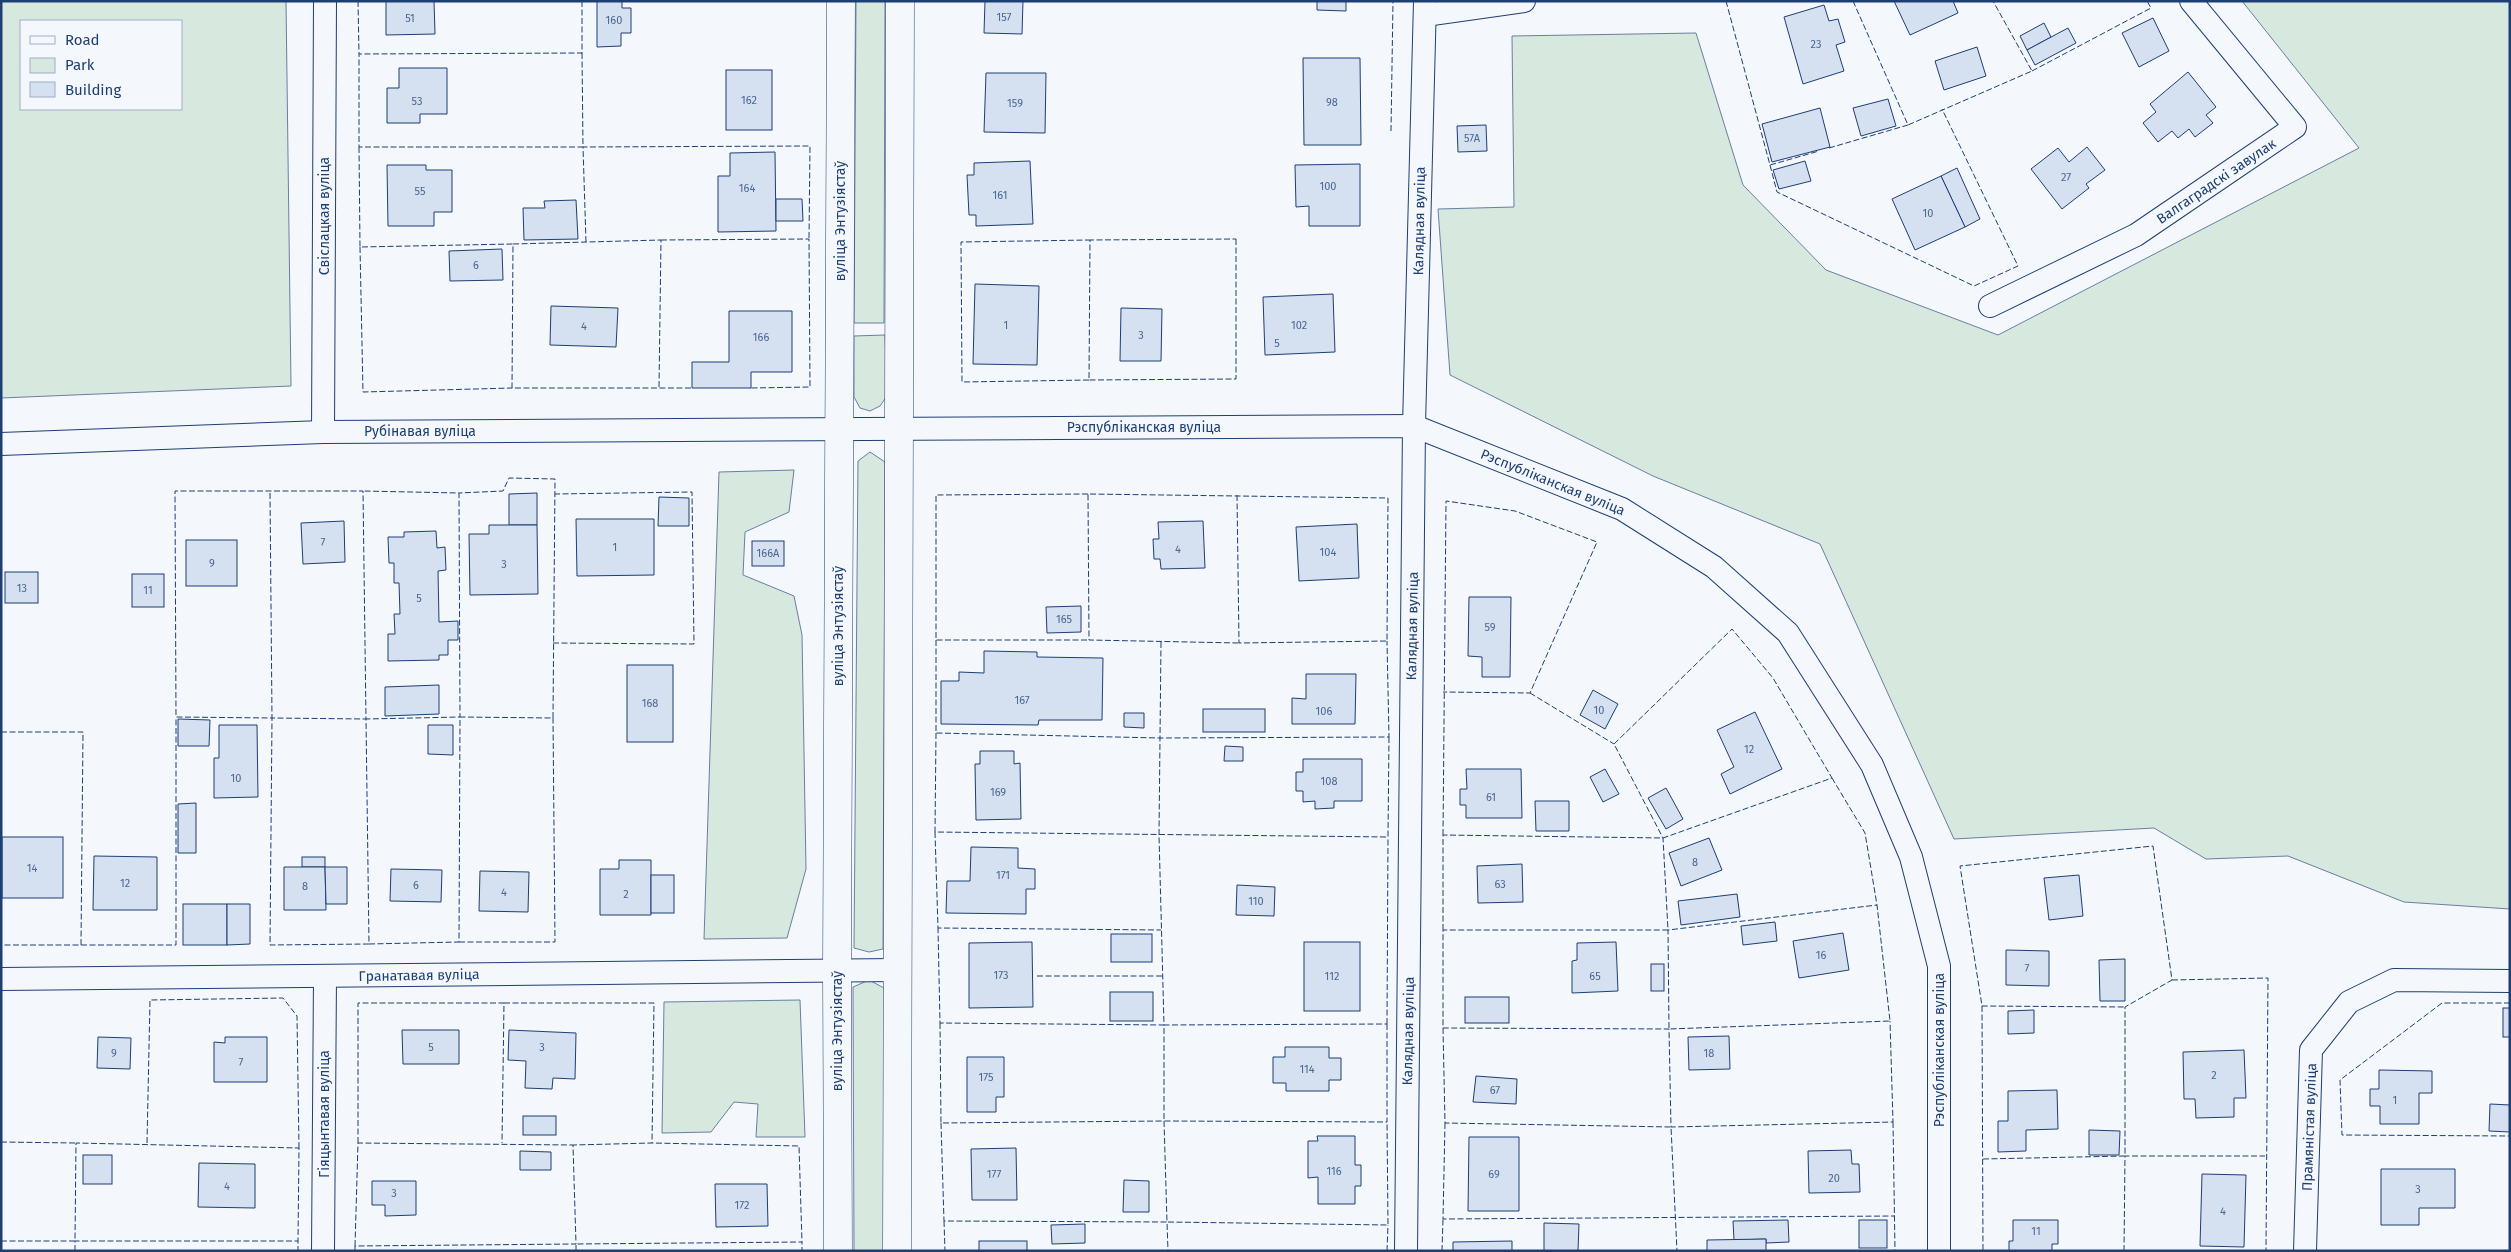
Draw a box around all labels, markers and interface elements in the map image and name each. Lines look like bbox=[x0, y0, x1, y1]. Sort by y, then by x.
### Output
house number: 157 bbox=[997, 11, 1012, 24]
house number: 51 bbox=[405, 12, 415, 25]
house number: 160 bbox=[606, 14, 622, 27]
legend bbox=[20, 20, 182, 110]
text: Road bbox=[65, 31, 100, 49]
house number: 23 bbox=[1811, 38, 1821, 51]
text: Park bbox=[65, 56, 95, 74]
text: Building bbox=[65, 81, 121, 99]
house number: 162 bbox=[741, 94, 757, 107]
house number: 53 bbox=[412, 95, 422, 108]
house number: 98 bbox=[1326, 96, 1338, 109]
house number: 159 bbox=[1007, 97, 1023, 110]
house number: 57А bbox=[1464, 132, 1481, 145]
street label: Валгаградскі завулак bbox=[2153, 135, 2280, 228]
street label: Свіслацкая вуліца bbox=[316, 157, 333, 275]
street label: вуліца Энтузіястаў bbox=[832, 161, 849, 281]
street label: Калядная вуліца bbox=[1410, 166, 1429, 276]
house number: 27 bbox=[2061, 171, 2071, 184]
house number: 100 bbox=[1319, 180, 1337, 193]
house number: 164 bbox=[739, 182, 755, 195]
house number: 55 bbox=[415, 185, 426, 198]
house number: 161 bbox=[993, 189, 1007, 202]
house number: 10 bbox=[1923, 207, 1933, 220]
house number: 6 bbox=[473, 259, 479, 272]
house number: 1 bbox=[1004, 319, 1008, 332]
house number: 102 bbox=[1291, 319, 1307, 332]
house number: 4 bbox=[581, 320, 587, 333]
house number: 3 bbox=[1138, 329, 1144, 342]
house number: 166 bbox=[753, 331, 769, 344]
house number: 5 bbox=[1274, 337, 1280, 350]
street label: Рэспубліканская вуліца bbox=[1067, 419, 1221, 436]
street label: Рубінавая вуліца bbox=[364, 423, 476, 440]
street label: Рэспубліканская вуліца bbox=[1478, 446, 1628, 519]
house number: 7 bbox=[321, 536, 326, 549]
house number: 1 bbox=[613, 541, 617, 554]
house number: 4 bbox=[1175, 543, 1181, 556]
house number: 104 bbox=[1320, 546, 1337, 559]
house number: 166А bbox=[757, 547, 780, 560]
house number: 9 bbox=[209, 557, 215, 570]
house number: 3 bbox=[501, 558, 507, 571]
street label: вуліца Энтузіястаў bbox=[830, 566, 847, 686]
street label: Калядная вуліца bbox=[1403, 571, 1422, 681]
house number: 13 bbox=[17, 582, 27, 595]
house number: 11 bbox=[143, 584, 153, 597]
house number: 5 bbox=[416, 592, 422, 605]
house number: 165 bbox=[1056, 613, 1073, 626]
house number: 59 bbox=[1484, 621, 1496, 634]
house number: 167 bbox=[1014, 694, 1030, 707]
house number: 168 bbox=[642, 697, 658, 710]
house number: 10 bbox=[1594, 704, 1604, 717]
house number: 106 bbox=[1316, 705, 1333, 718]
house number: 12 bbox=[1744, 743, 1754, 756]
house number: 10 bbox=[231, 772, 241, 785]
house number: 108 bbox=[1321, 775, 1337, 788]
house number: 169 bbox=[990, 786, 1006, 799]
house number: 61 bbox=[1486, 791, 1496, 804]
house number: 8 bbox=[1692, 856, 1698, 869]
house number: 14 bbox=[27, 862, 37, 875]
house number: 171 bbox=[996, 869, 1010, 882]
house number: 12 bbox=[120, 877, 130, 890]
house number: 63 bbox=[1494, 878, 1506, 891]
house number: 6 bbox=[413, 879, 419, 892]
house number: 8 bbox=[302, 880, 308, 893]
house number: 4 bbox=[501, 886, 507, 899]
house number: 2 bbox=[623, 888, 629, 901]
house number: 110 bbox=[1248, 895, 1264, 908]
house number: 16 bbox=[1816, 949, 1826, 962]
house number: 7 bbox=[2025, 962, 2030, 975]
street label: Гранатавая вуліца bbox=[358, 966, 480, 985]
house number: 173 bbox=[993, 969, 1009, 982]
house number: 112 bbox=[1325, 970, 1339, 983]
house number: 65 bbox=[1589, 970, 1601, 983]
street label: вуліца Энтузіястаў bbox=[829, 971, 846, 1091]
street label: Рэспубліканская вуліца bbox=[1931, 973, 1948, 1127]
street label: Калядная вуліца bbox=[1399, 976, 1418, 1086]
house number: 5 bbox=[428, 1041, 434, 1054]
house number: 3 bbox=[539, 1041, 545, 1054]
house number: 9 bbox=[111, 1047, 117, 1060]
house number: 18 bbox=[1704, 1047, 1714, 1060]
street label: Гіяцынтавая вуліца bbox=[316, 1050, 333, 1178]
house number: 7 bbox=[239, 1056, 244, 1069]
house number: 114 bbox=[1299, 1063, 1315, 1076]
street label: Прамяністая вуліца bbox=[2299, 1063, 2320, 1191]
house number: 2 bbox=[2211, 1069, 2217, 1082]
house number: 175 bbox=[979, 1071, 994, 1084]
house number: 67 bbox=[1490, 1084, 1500, 1097]
house number: 1 bbox=[2393, 1094, 2397, 1107]
house number: 116 bbox=[1326, 1165, 1342, 1178]
house number: 177 bbox=[987, 1168, 1001, 1181]
house number: 69 bbox=[1488, 1168, 1500, 1181]
house number: 20 bbox=[1828, 1172, 1840, 1185]
house number: 4 bbox=[224, 1180, 230, 1193]
house number: 3 bbox=[2415, 1183, 2421, 1196]
house number: 3 bbox=[391, 1187, 397, 1200]
house number: 172 bbox=[735, 1199, 749, 1212]
house number: 4 bbox=[2220, 1205, 2226, 1218]
house number: 11 bbox=[2031, 1225, 2041, 1238]

